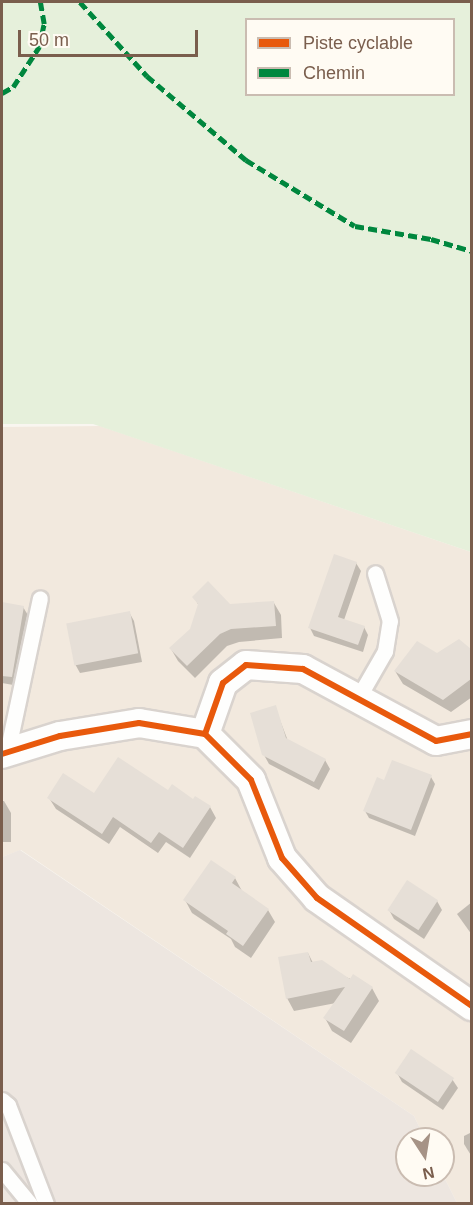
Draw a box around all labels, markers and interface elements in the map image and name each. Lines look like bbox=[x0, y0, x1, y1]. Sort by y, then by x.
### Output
scale bar bbox=[21, 18, 201, 56]
legend bbox=[245, 18, 455, 96]
text: 50 m bbox=[29, 30, 69, 50]
text: Piste cyclable bbox=[303, 33, 413, 53]
text: Chemin bbox=[303, 63, 365, 83]
north arrow bbox=[395, 1127, 455, 1187]
text: N bbox=[421, 1164, 436, 1183]

